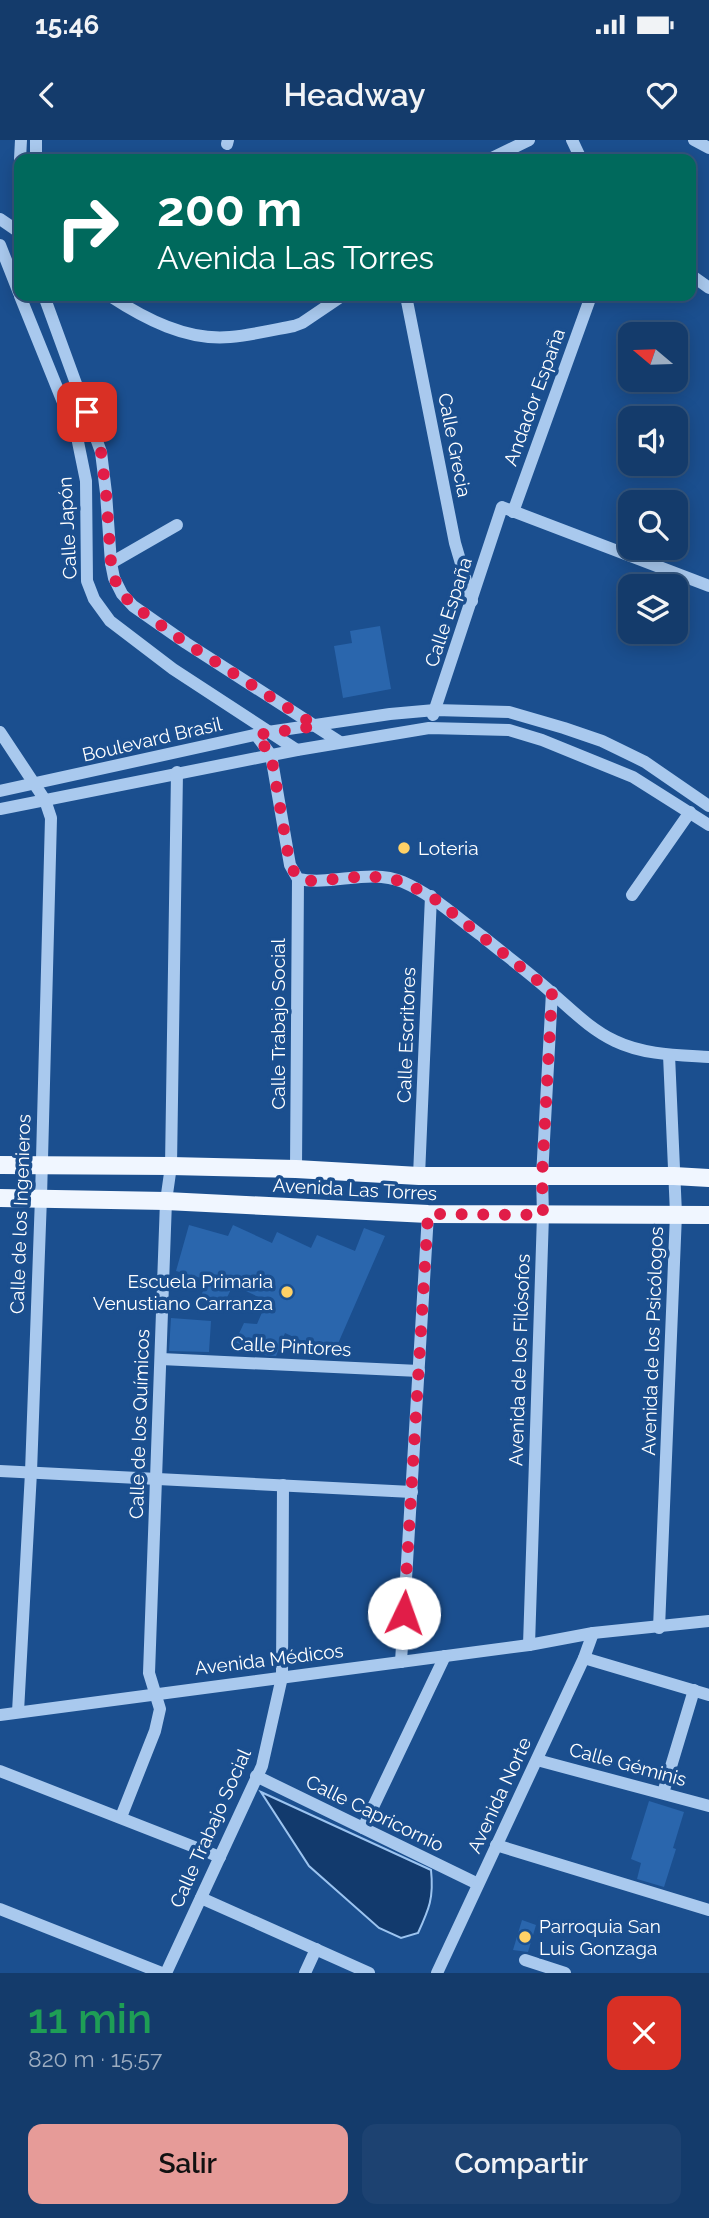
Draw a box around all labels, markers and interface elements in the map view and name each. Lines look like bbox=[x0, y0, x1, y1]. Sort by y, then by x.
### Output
text: 15:46 bbox=[35, 10, 99, 40]
icon: back bbox=[28, 76, 66, 114]
text: Headway bbox=[283, 76, 426, 113]
icon: heart bbox=[643, 76, 681, 114]
text: 200 m bbox=[157, 180, 302, 237]
icon: right bbox=[42, 182, 133, 273]
text: Avenida Las Torres bbox=[157, 239, 434, 276]
north arrow bbox=[618, 322, 688, 392]
map controls bbox=[618, 322, 688, 644]
street label: Andador España bbox=[499, 325, 569, 469]
pin bbox=[57, 382, 117, 442]
street label: Calle Grecia bbox=[434, 391, 476, 499]
icon: arrive bbox=[68, 393, 106, 431]
button: sound bbox=[618, 406, 688, 476]
street label: Calle Japón bbox=[53, 476, 81, 580]
button: search bbox=[618, 490, 688, 560]
street label: Calle España bbox=[420, 554, 476, 670]
button: layers bbox=[618, 574, 688, 644]
street label: Boulevard Brasil bbox=[80, 712, 225, 766]
place label: Loteria bbox=[418, 837, 479, 859]
marker: Loteria bbox=[396, 840, 412, 856]
street label: Calle Trabajo Social bbox=[267, 937, 289, 1110]
street label: Calle Escritores bbox=[393, 967, 419, 1103]
street label: Calle de los Ingenieros bbox=[6, 1114, 34, 1314]
street label: Avenida Las Torres bbox=[272, 1174, 438, 1204]
street label: Avenida de los Psicólogos bbox=[637, 1226, 667, 1456]
street label: Avenida de los Filósofos bbox=[504, 1254, 534, 1466]
place label: Escuela Primaria Venustiano Carranza bbox=[93, 1270, 273, 1314]
marker: Escuela Primaria Venustiano Carranza bbox=[279, 1284, 295, 1300]
street label: Calle de los Químicos bbox=[125, 1329, 153, 1519]
street label: Calle Pintores bbox=[230, 1332, 352, 1360]
position arrow bbox=[367, 1576, 441, 1650]
street label: Avenida Médicos bbox=[193, 1639, 345, 1679]
street label: Avenida Norte bbox=[463, 1734, 535, 1856]
street label: Calle Géminis bbox=[567, 1738, 689, 1790]
street label: Calle Trabajo Social bbox=[165, 1744, 255, 1911]
street label: Calle Capricornio bbox=[303, 1770, 447, 1856]
place label: Parroquia San Luis Gonzaga bbox=[539, 1915, 661, 1959]
marker: Parroquia San Luis Gonzaga bbox=[517, 1929, 533, 1945]
text: 11 min bbox=[28, 1994, 152, 2043]
button: close bbox=[607, 1996, 681, 2070]
text: 820 m · 15:57 bbox=[28, 2045, 162, 2072]
button: Salir bbox=[28, 2124, 348, 2204]
button: Compartir bbox=[362, 2124, 681, 2204]

